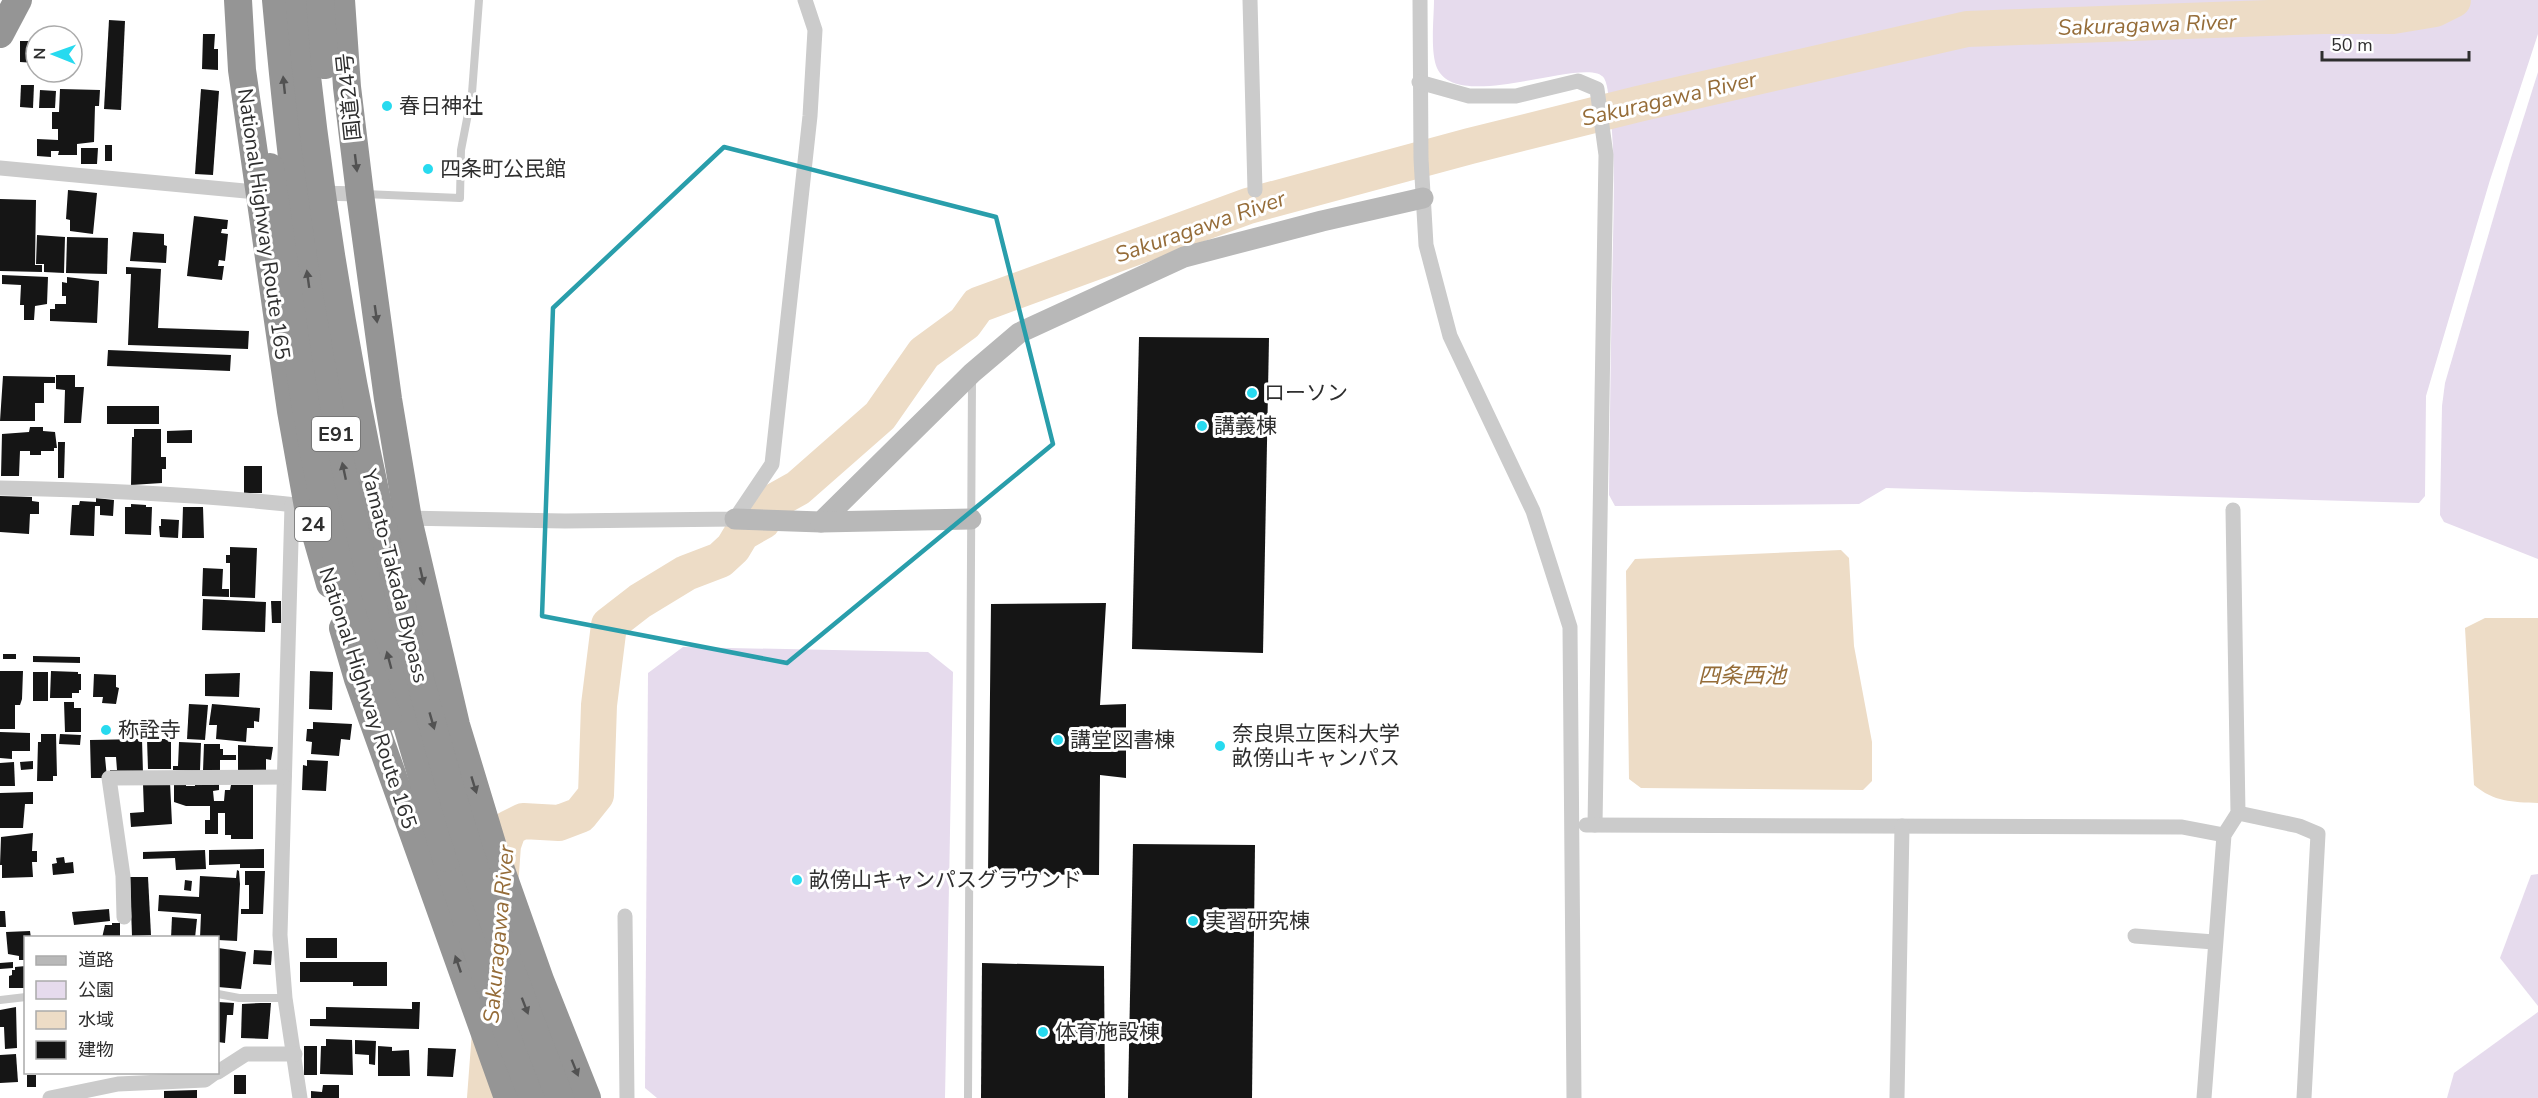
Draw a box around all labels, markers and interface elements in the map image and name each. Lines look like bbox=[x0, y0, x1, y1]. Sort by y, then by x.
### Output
water label: Sakuragawa River bbox=[2057, 7, 2238, 43]
north arrow bbox=[24, 24, 84, 84]
scale bar bbox=[2322, 24, 2469, 62]
text: 50 m bbox=[2331, 33, 2373, 57]
text: N bbox=[29, 48, 51, 60]
street label: 国道24号 bbox=[330, 52, 368, 142]
water label: Sakuragawa River bbox=[1579, 64, 1761, 134]
one-way arrow bbox=[279, 76, 289, 95]
street label: National Highway Route 165 bbox=[231, 86, 297, 362]
place label: 春日神社 bbox=[399, 92, 483, 120]
marker: 春日神社 bbox=[380, 99, 394, 113]
one-way arrow bbox=[352, 153, 361, 172]
place label: 四条町公民館 bbox=[440, 155, 566, 183]
marker: 四条町公民館 bbox=[421, 162, 435, 176]
water label: Sakuragawa River bbox=[1111, 183, 1291, 270]
one-way arrow bbox=[304, 269, 313, 288]
one-way arrow bbox=[372, 305, 381, 324]
place label: ローソン bbox=[1264, 379, 1348, 407]
marker: ローソン bbox=[1245, 386, 1259, 400]
place label: 講義棟 bbox=[1214, 412, 1277, 440]
road number: E91 bbox=[312, 417, 360, 451]
marker: 講義棟 bbox=[1195, 419, 1209, 433]
one-way arrow bbox=[339, 461, 348, 480]
street label: Yamato-Takada Bypass bbox=[355, 465, 435, 686]
road number: 24 bbox=[295, 507, 331, 541]
street label: National Highway Route 165 bbox=[312, 563, 424, 833]
one-way arrow bbox=[417, 567, 427, 585]
one-way arrow bbox=[384, 651, 393, 669]
water label: 四条西池 bbox=[1698, 661, 1788, 691]
one-way arrow bbox=[427, 712, 437, 730]
place label: 称詮寺 bbox=[118, 716, 181, 744]
place label: 奈良県立医科大学 畝傍山キャンパス bbox=[1232, 720, 1400, 772]
marker: 称詮寺 bbox=[99, 723, 113, 737]
place label: 講堂図書棟 bbox=[1070, 726, 1175, 754]
marker: 講堂図書棟 bbox=[1051, 733, 1065, 747]
marker: 奈良県立医科大学 畝傍山キャンパス bbox=[1213, 739, 1227, 753]
one-way arrow bbox=[470, 776, 479, 794]
water label: Sakuragawa River bbox=[476, 843, 522, 1024]
place label: 畝傍山キャンパスグラウンド bbox=[809, 866, 1082, 894]
marker: 畝傍山キャンパスグラウンド bbox=[790, 873, 804, 887]
place label: 実習研究棟 bbox=[1205, 907, 1310, 935]
marker: 実習研究棟 bbox=[1186, 914, 1200, 928]
legend bbox=[24, 936, 219, 1074]
text: 道路 bbox=[78, 948, 114, 972]
one-way arrow bbox=[453, 955, 463, 973]
text: 公園 bbox=[78, 978, 114, 1002]
one-way arrow bbox=[520, 997, 530, 1015]
text: 水域 bbox=[78, 1008, 114, 1032]
place label: 体育施設棟 bbox=[1055, 1018, 1160, 1046]
marker: 体育施設棟 bbox=[1036, 1025, 1050, 1039]
text: 建物 bbox=[78, 1038, 114, 1062]
one-way arrow bbox=[571, 1059, 580, 1077]

